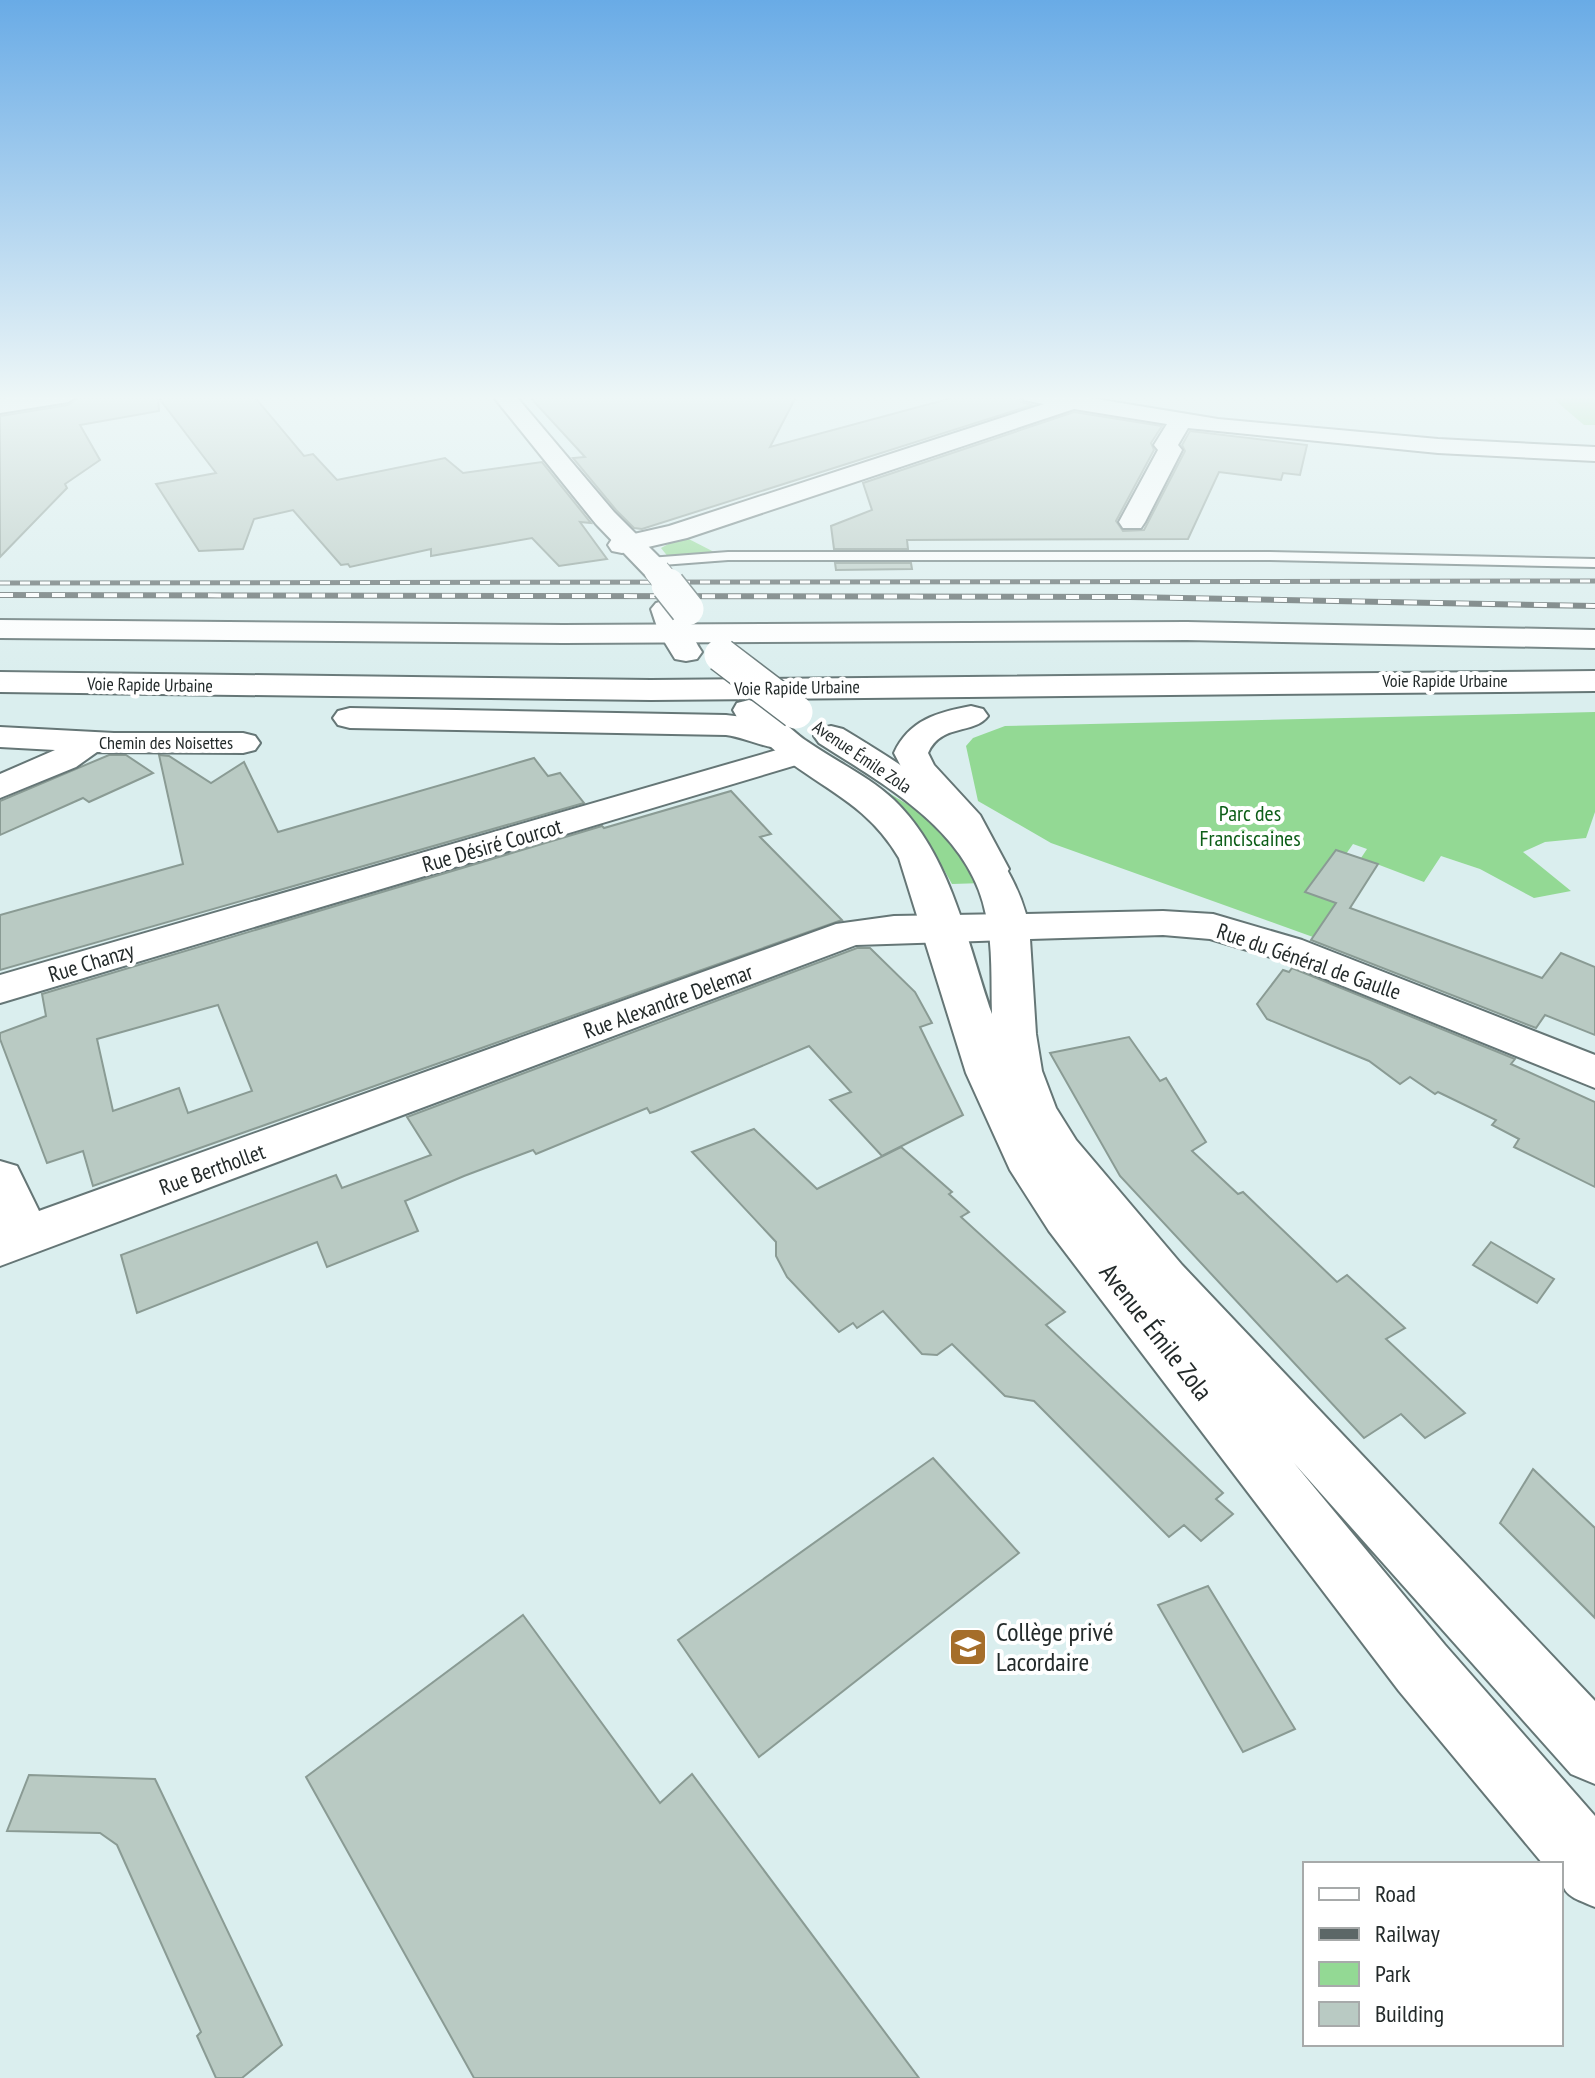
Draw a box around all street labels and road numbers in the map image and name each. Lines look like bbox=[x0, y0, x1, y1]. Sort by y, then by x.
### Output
street label: Voie Rapide Urbaine bbox=[1381, 669, 1508, 692]
street label: Voie Rapide Urbaine bbox=[86, 672, 213, 697]
street label: Voie Rapide Urbaine bbox=[733, 675, 860, 700]
street label: Avenue Émile Zola bbox=[809, 715, 916, 798]
street label: Chemin des Noisettes bbox=[99, 731, 233, 754]
street label: Rue Désiré Courcot bbox=[419, 812, 565, 878]
street label: Rue du Général de Gaulle bbox=[1213, 916, 1405, 1006]
street label: Rue Chanzy bbox=[45, 936, 138, 988]
street label: Rue Alexandre Delemar bbox=[579, 957, 757, 1045]
street label: Rue Berthollet bbox=[155, 1137, 269, 1201]
street label: Avenue Émile Zola bbox=[1093, 1257, 1220, 1407]

